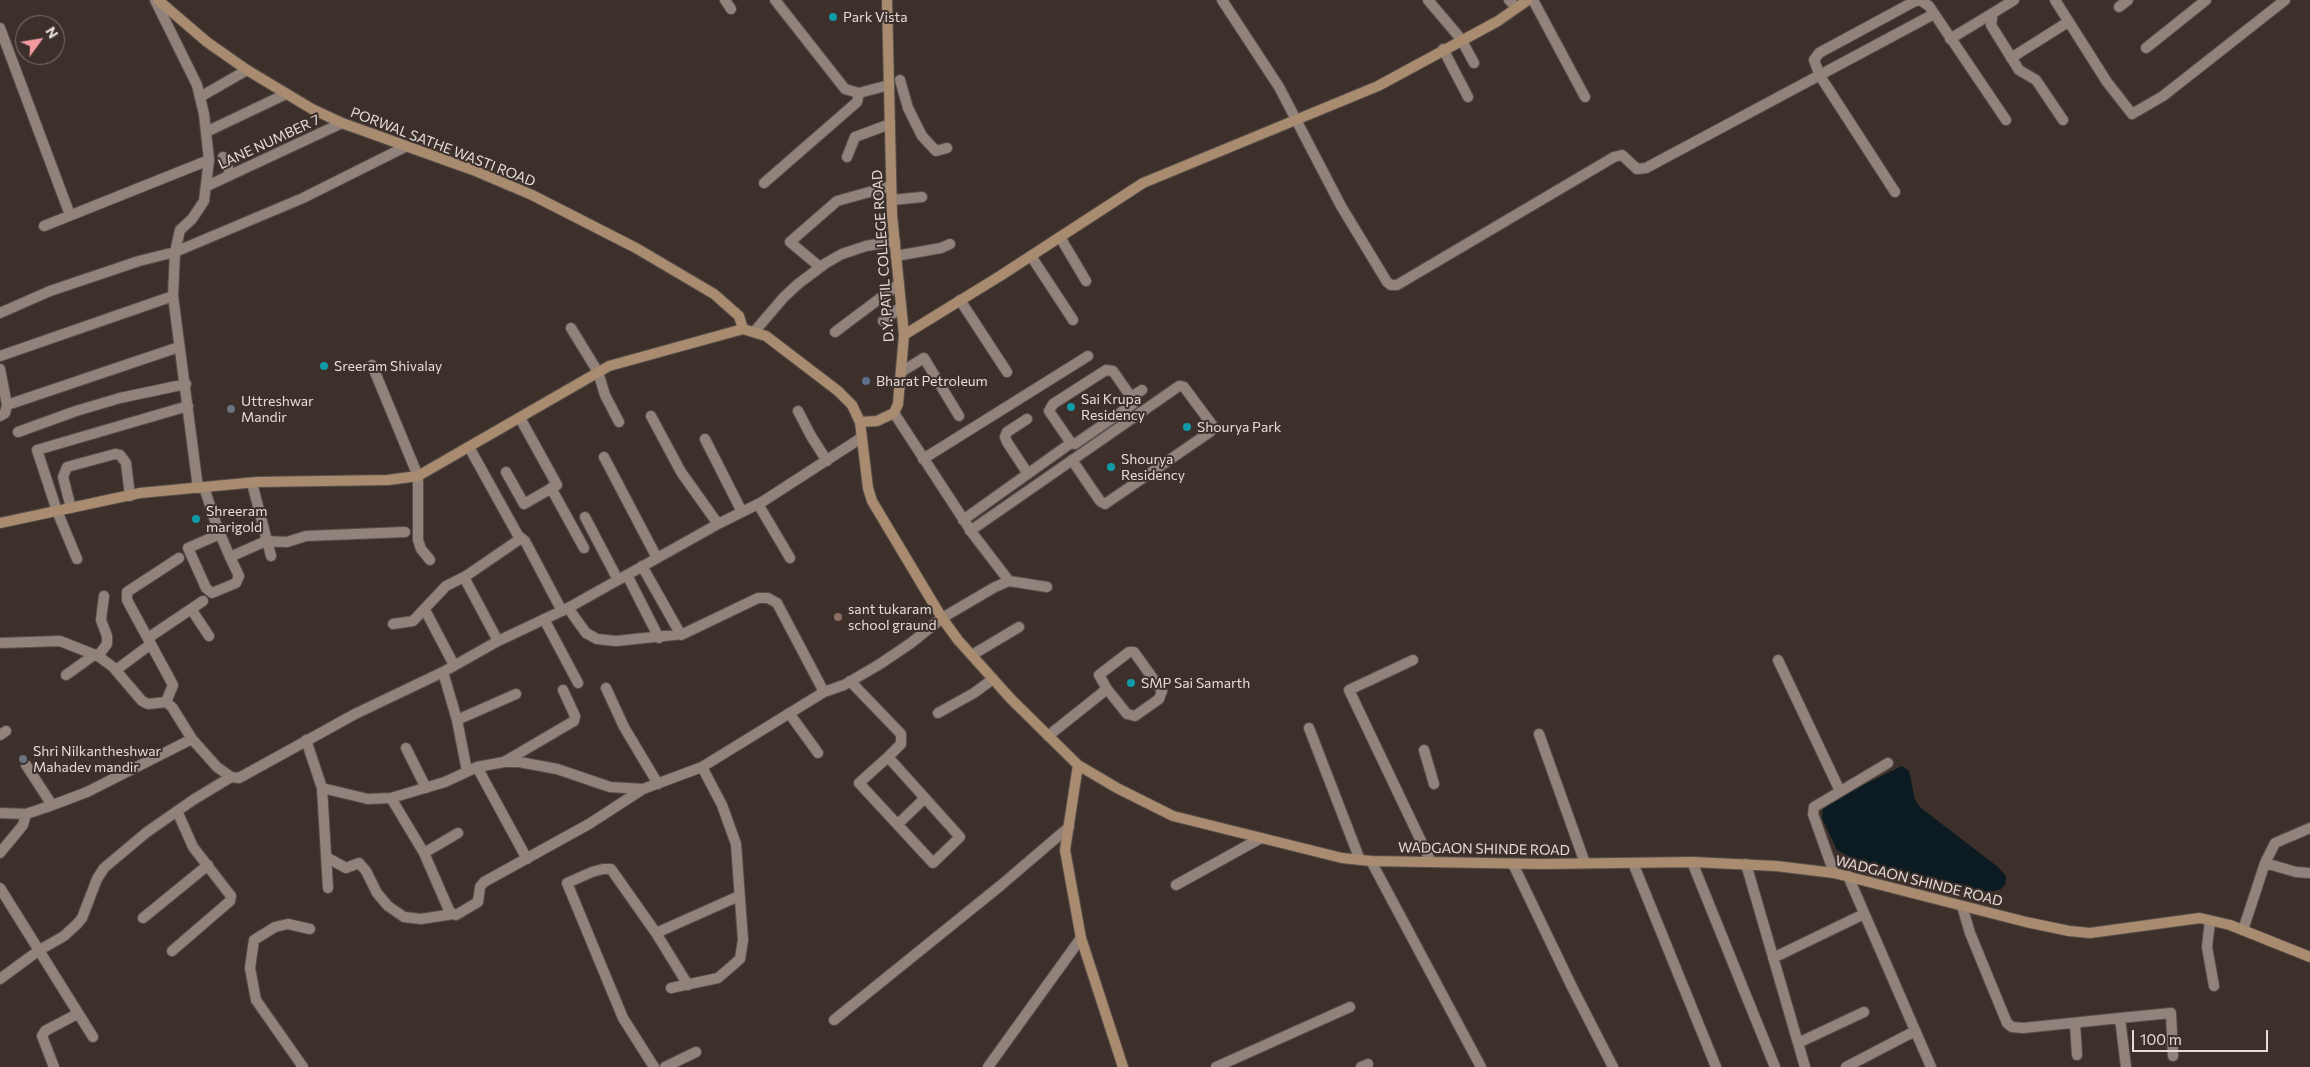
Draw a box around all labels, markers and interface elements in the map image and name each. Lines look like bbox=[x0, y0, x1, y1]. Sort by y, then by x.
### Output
place label: Park Vista bbox=[843, 9, 908, 25]
marker: Park Vista bbox=[827, 11, 839, 23]
north arrow bbox=[15, 15, 65, 65]
text: N bbox=[42, 23, 62, 41]
street label: PORWAL SATHE WASTI ROAD bbox=[348, 104, 538, 190]
street label: LANE NUMBER 7 bbox=[216, 111, 322, 173]
street label: D.Y. PATIL COLLEGE ROAD bbox=[869, 169, 897, 343]
place label: Sreeram Shivalay bbox=[334, 358, 442, 374]
marker: Sreeram Shivalay bbox=[318, 360, 330, 372]
place label: Bharat Petroleum bbox=[876, 373, 988, 389]
marker: Bharat Petroleum bbox=[860, 375, 872, 387]
place label: Sai Krupa Residency bbox=[1081, 391, 1145, 424]
place label: Uttreshwar Mandir bbox=[241, 393, 314, 426]
marker: Sai Krupa Residency bbox=[1065, 401, 1077, 413]
marker: Uttreshwar Mandir bbox=[225, 403, 237, 415]
place label: Shourya Park bbox=[1197, 419, 1281, 435]
marker: Shourya Park bbox=[1181, 421, 1193, 433]
place label: Shourya Residency bbox=[1121, 451, 1185, 484]
marker: Shourya Residency bbox=[1105, 461, 1117, 473]
place label: Shreeram marigold bbox=[206, 503, 267, 536]
marker: Shreeram marigold bbox=[190, 513, 202, 525]
place label: sant tukaram school graund bbox=[848, 601, 937, 634]
marker: sant tukaram school graund bbox=[832, 611, 844, 623]
place label: SMP Sai Samarth bbox=[1141, 675, 1250, 691]
marker: SMP Sai Samarth bbox=[1125, 677, 1137, 689]
place label: Shri Nilkantheshwar Mahadev mandir bbox=[33, 743, 161, 776]
marker: Shri Nilkantheshwar Mahadev mandir bbox=[17, 753, 29, 765]
street label: WADGAON SHINDE ROAD bbox=[1398, 839, 1570, 859]
street label: WADGAON SHINDE ROAD bbox=[1834, 852, 2004, 910]
scale bar bbox=[2135, 1020, 2271, 1052]
text: 100 m bbox=[2140, 1030, 2182, 1048]

